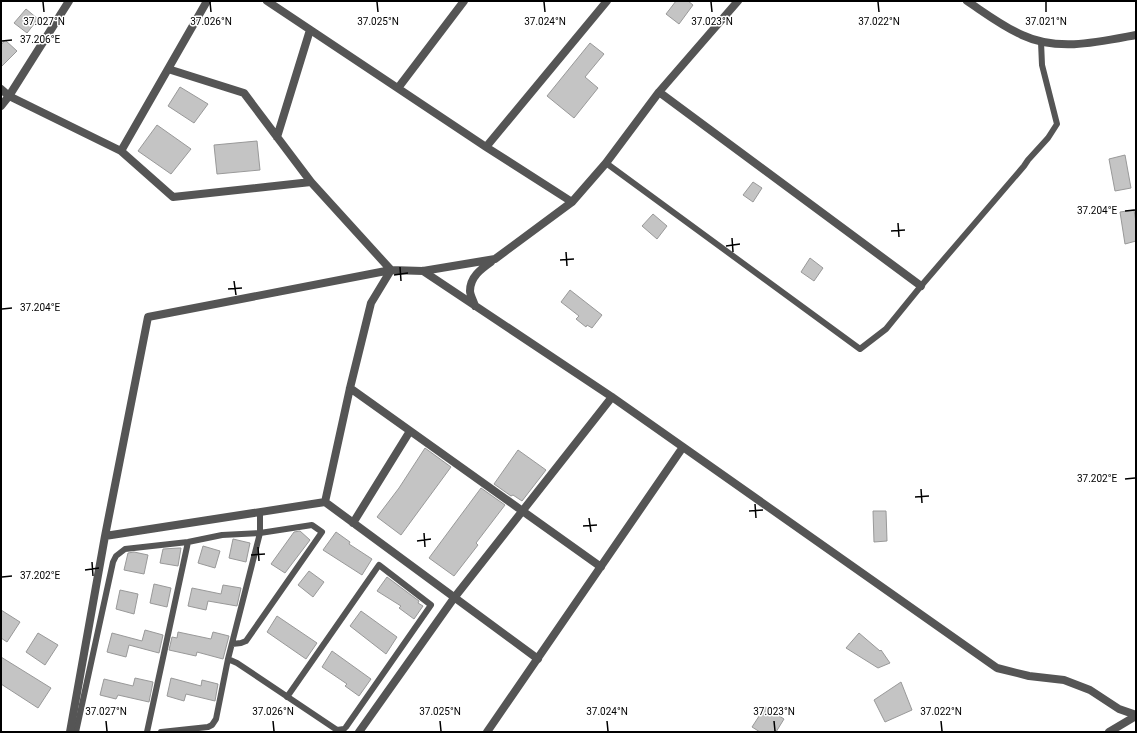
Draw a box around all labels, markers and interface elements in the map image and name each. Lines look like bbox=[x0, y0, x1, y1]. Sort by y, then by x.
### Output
text: 37.027°N bbox=[23, 16, 65, 27]
text: 37.026°N bbox=[190, 16, 232, 27]
text: 37.025°N bbox=[357, 16, 399, 27]
text: 37.024°N bbox=[524, 16, 566, 27]
text: 37.023°N bbox=[691, 16, 733, 27]
text: 37.022°N bbox=[858, 16, 900, 27]
text: 37.021°N bbox=[1025, 16, 1067, 27]
text: 37.206°E bbox=[20, 34, 60, 45]
text: 37.204°E bbox=[1077, 205, 1117, 216]
text: 37.204°E bbox=[20, 302, 60, 313]
text: 37.202°E bbox=[1077, 473, 1117, 484]
text: 37.202°E bbox=[20, 570, 60, 581]
text: 37.027°N bbox=[85, 706, 127, 717]
text: 37.026°N bbox=[252, 706, 294, 717]
text: 37.025°N bbox=[419, 706, 461, 717]
text: 37.024°N bbox=[586, 706, 628, 717]
text: 37.023°N bbox=[753, 706, 795, 717]
text: 37.022°N bbox=[920, 706, 962, 717]

